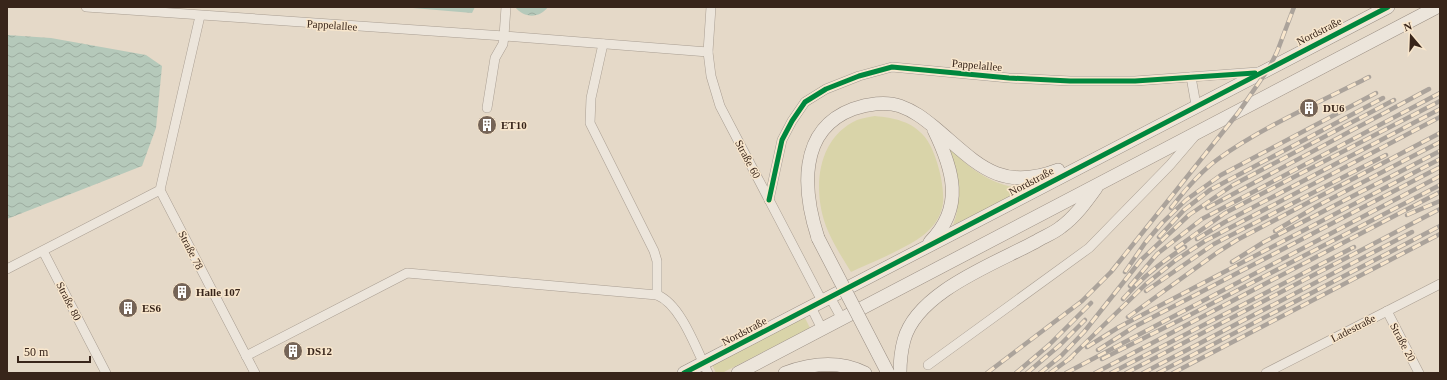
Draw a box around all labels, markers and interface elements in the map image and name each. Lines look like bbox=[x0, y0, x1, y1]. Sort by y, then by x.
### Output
street label: Nordstraße bbox=[1295, 15, 1344, 47]
north arrow bbox=[1391, 16, 1431, 56]
street label: Pappelallee bbox=[306, 17, 358, 33]
text: N bbox=[1402, 20, 1414, 34]
street label: Pappelallee bbox=[951, 57, 1003, 73]
building icon: DU6 bbox=[1298, 97, 1320, 119]
place label: DU6 bbox=[1323, 102, 1345, 114]
building icon: ET10 bbox=[476, 114, 498, 136]
place label: ET10 bbox=[501, 119, 527, 131]
street label: Straße 60 bbox=[733, 138, 763, 181]
street label: Nordstraße bbox=[1007, 164, 1055, 198]
street label: Straße 78 bbox=[176, 229, 206, 272]
street label: Straße 80 bbox=[54, 280, 84, 323]
building icon: Halle 107 bbox=[171, 281, 193, 303]
place label: Halle 107 bbox=[196, 286, 241, 298]
building icon: ES6 bbox=[117, 297, 139, 319]
place label: ES6 bbox=[142, 302, 161, 314]
street label: Ladestraße bbox=[1329, 312, 1377, 344]
street label: Nordstraße bbox=[720, 314, 768, 348]
street label: Straße 20 bbox=[1388, 321, 1418, 364]
scale bar bbox=[18, 338, 90, 364]
building icon: DS12 bbox=[282, 340, 304, 362]
text: 50 m bbox=[24, 345, 49, 359]
place label: DS12 bbox=[307, 345, 333, 357]

